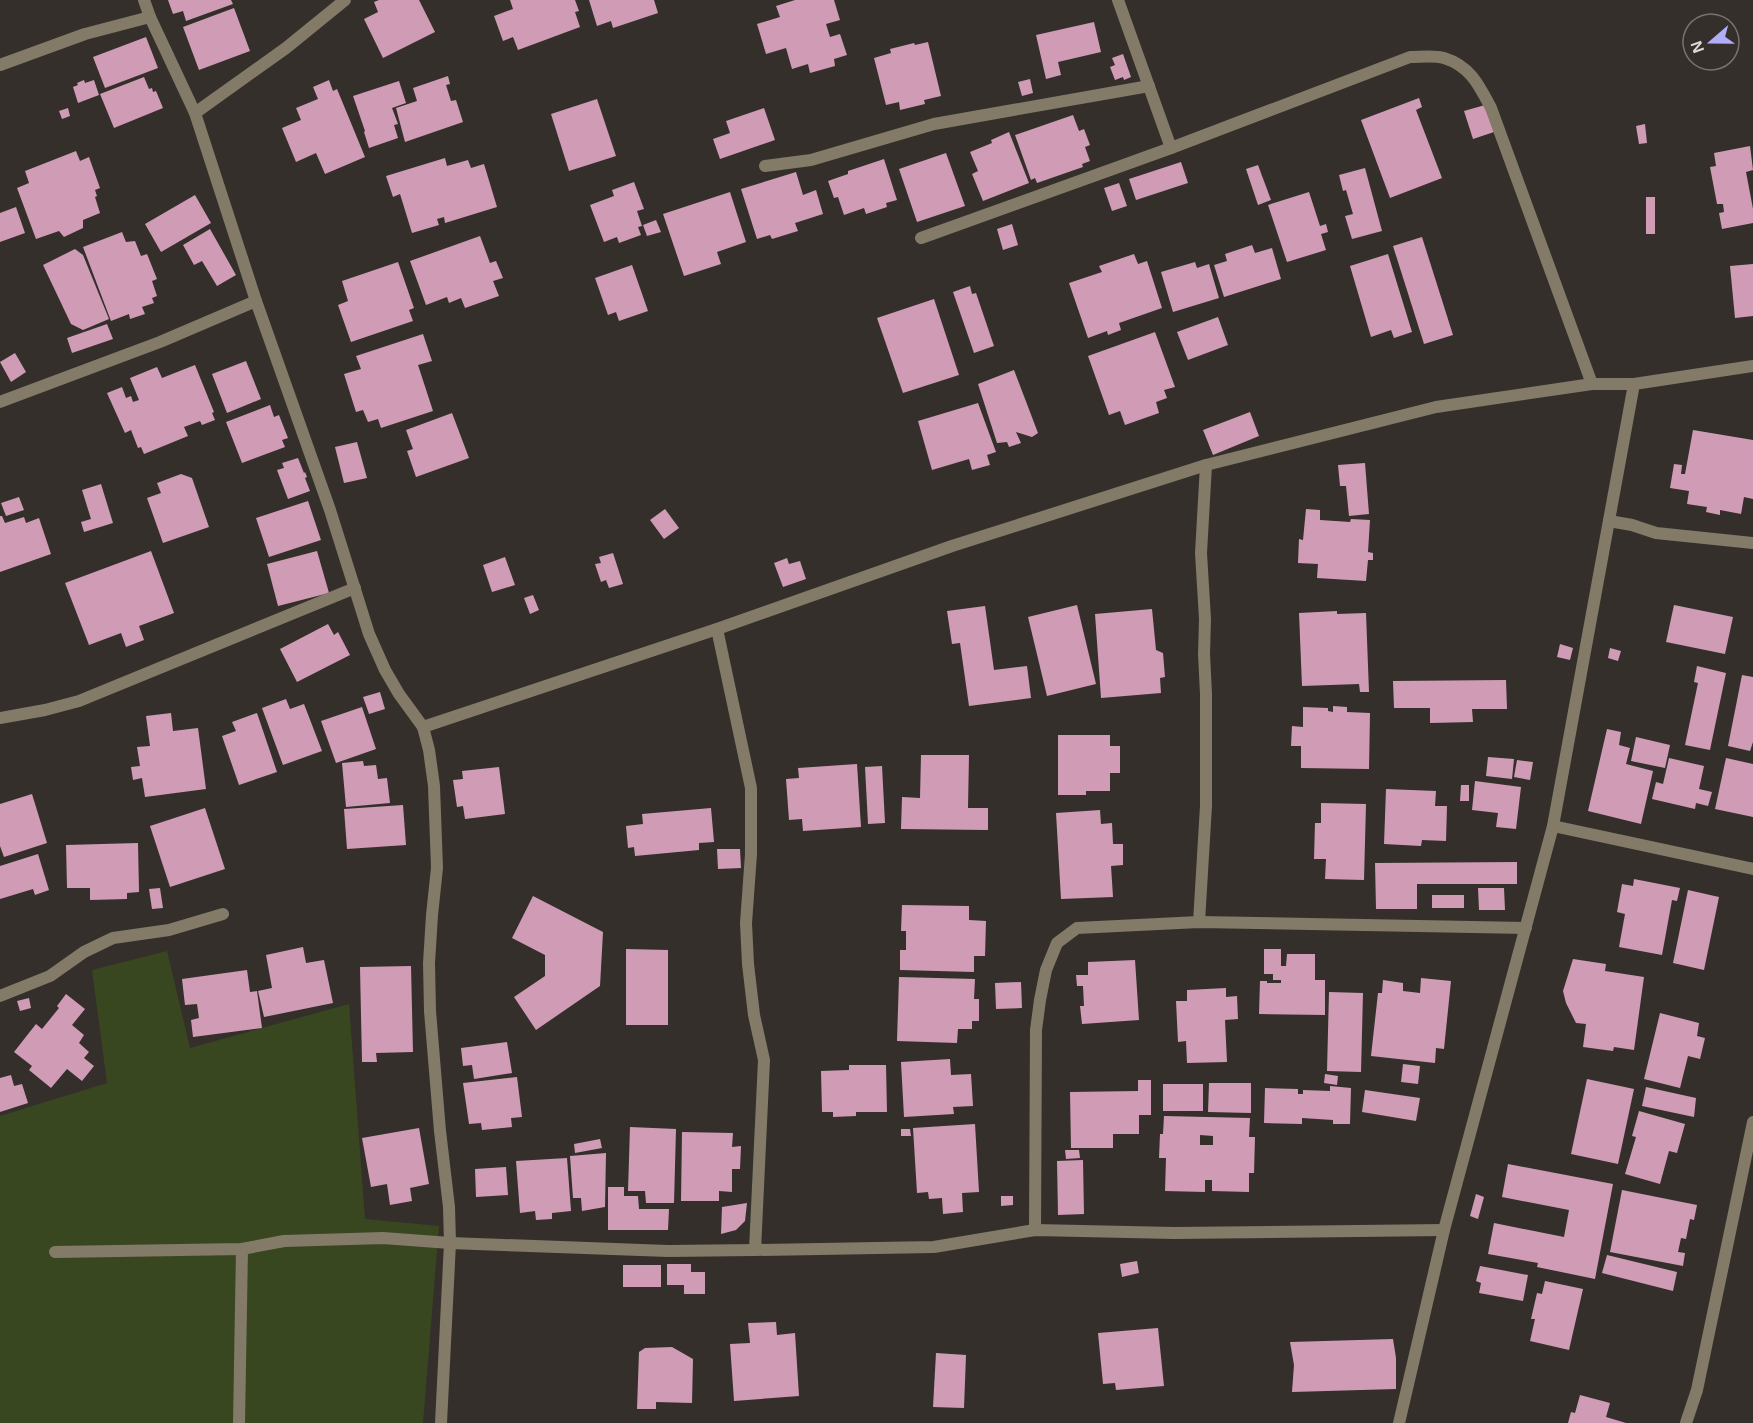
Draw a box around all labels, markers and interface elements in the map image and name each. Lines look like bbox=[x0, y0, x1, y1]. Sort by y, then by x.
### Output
north arrow bbox=[1681, 12, 1741, 72]
text: N bbox=[1687, 39, 1707, 55]

